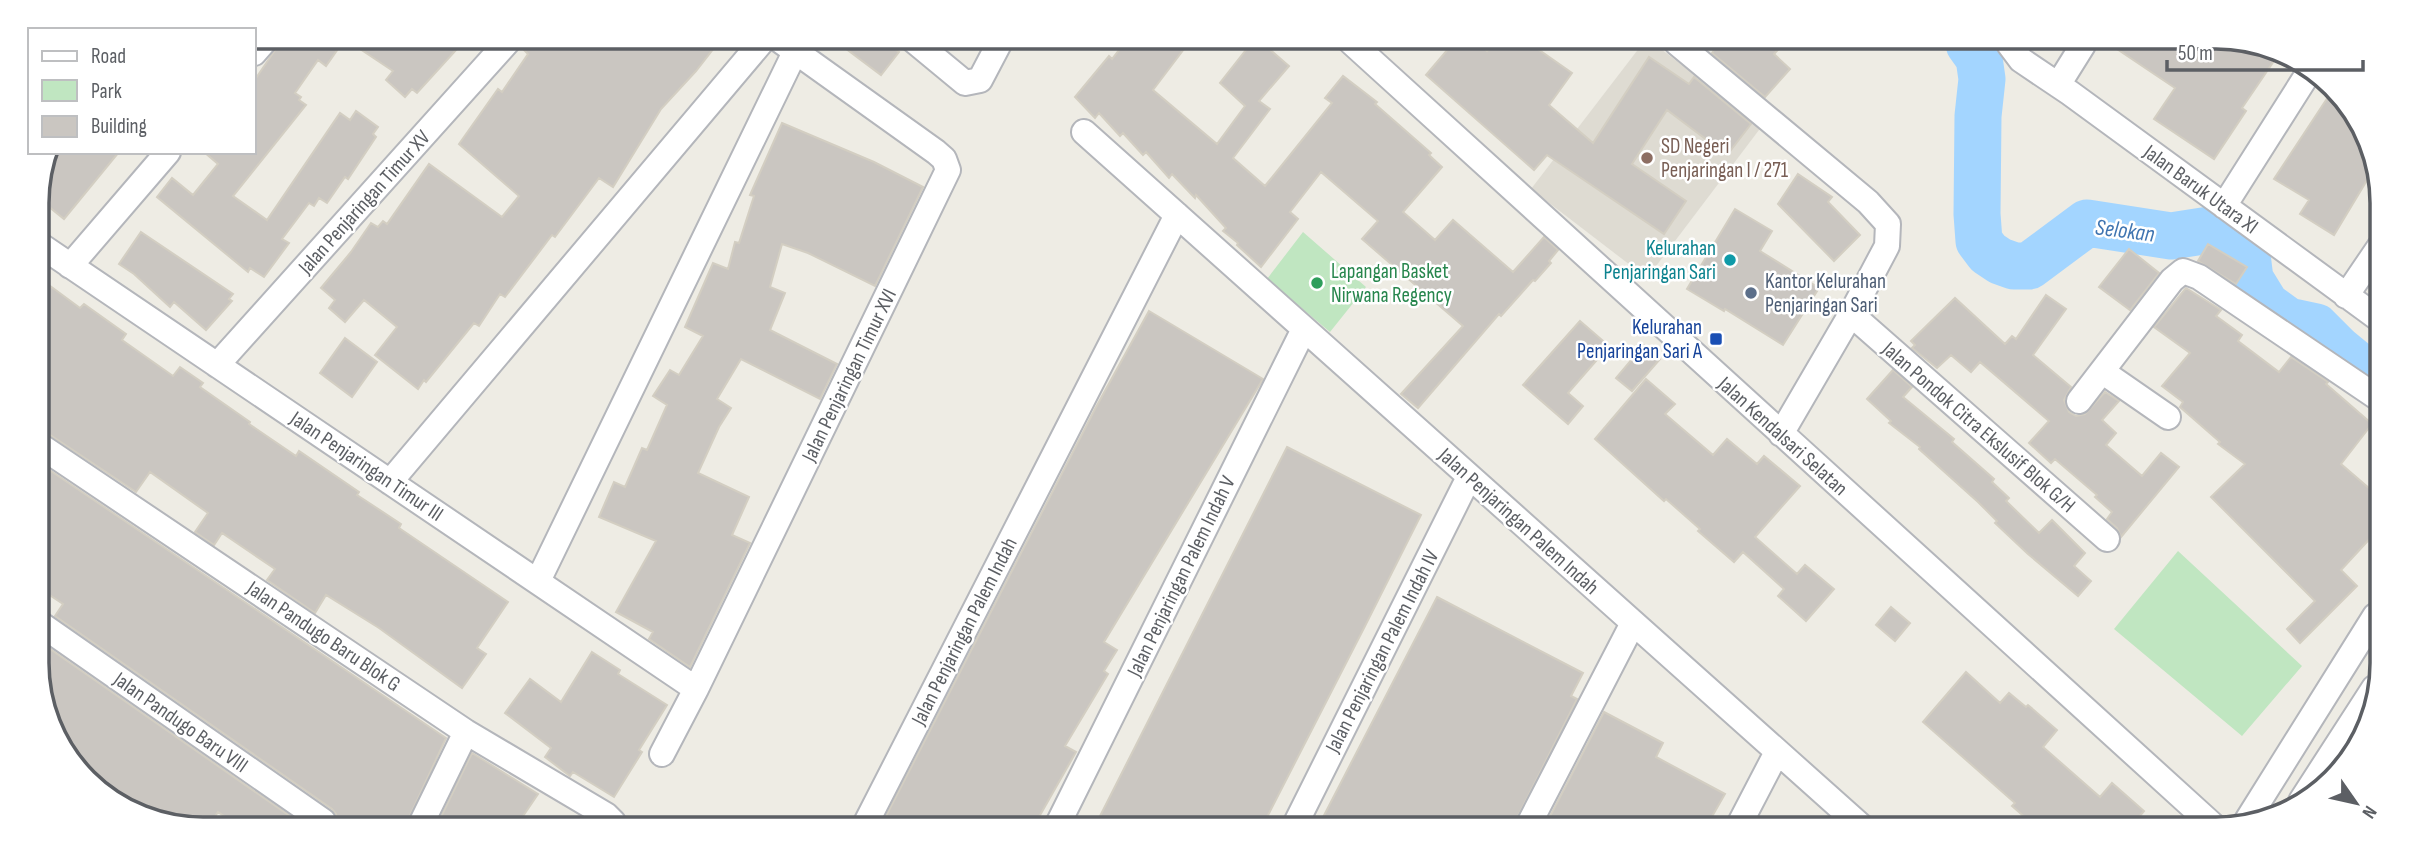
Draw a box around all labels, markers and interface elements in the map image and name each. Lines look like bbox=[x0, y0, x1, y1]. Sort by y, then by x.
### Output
legend bbox=[28, 28, 256, 154]
scale bar bbox=[2167, 28, 2363, 72]
text: 50 m bbox=[2178, 41, 2213, 66]
text: Road bbox=[91, 44, 126, 69]
text: Park bbox=[91, 79, 122, 104]
text: Building bbox=[91, 114, 147, 139]
street label: Jalan Penjaringan Timur XV bbox=[293, 125, 436, 280]
place label: SD Negeri Penjaringan I / 271 bbox=[1661, 134, 1789, 183]
street label: Jalan Baruk Utara XI bbox=[2138, 139, 2263, 239]
marker: SD Negeri Penjaringan I / 271 bbox=[1639, 150, 1655, 166]
water label: Selokan bbox=[2094, 213, 2156, 249]
place label: Kelurahan Penjaringan Sari bbox=[1603, 236, 1716, 285]
marker: Kelurahan Penjaringan Sari bbox=[1722, 252, 1738, 268]
place label: Lapangan Basket Nirwana Regency bbox=[1331, 259, 1452, 308]
place label: Kantor Kelurahan Penjaringan Sari bbox=[1765, 269, 1886, 318]
marker: Lapangan Basket Nirwana Regency bbox=[1309, 275, 1325, 291]
street label: Jalan Penjaringan Timur XVI bbox=[796, 285, 902, 467]
marker: Kantor Kelurahan Penjaringan Sari bbox=[1743, 285, 1759, 301]
place label: Kelurahan Penjaringan Sari A bbox=[1577, 315, 1703, 364]
marker: Kelurahan Penjaringan Sari A bbox=[1708, 331, 1724, 347]
street label: Jalan Pondok Citra Ekslusif Blok G/H bbox=[1876, 336, 2080, 518]
street label: Jalan Kendalsari Selatan bbox=[1712, 371, 1853, 501]
street label: Jalan Penjaringan Timur III bbox=[285, 405, 448, 527]
street label: Jalan Penjaringan Palem Indah bbox=[1433, 442, 1604, 600]
street label: Jalan Penjaringan Palem Indah V bbox=[1122, 471, 1241, 681]
street label: Jalan Penjaringan Palem Indah bbox=[906, 533, 1023, 730]
street label: Jalan Penjaringan Palem Indah IV bbox=[1320, 545, 1445, 758]
street label: Jalan Pandugo Baru Blok G bbox=[241, 575, 405, 697]
street label: Jalan Pandugo Baru VIII bbox=[108, 666, 253, 778]
north arrow bbox=[2321, 768, 2391, 838]
text: N bbox=[2356, 801, 2381, 822]

